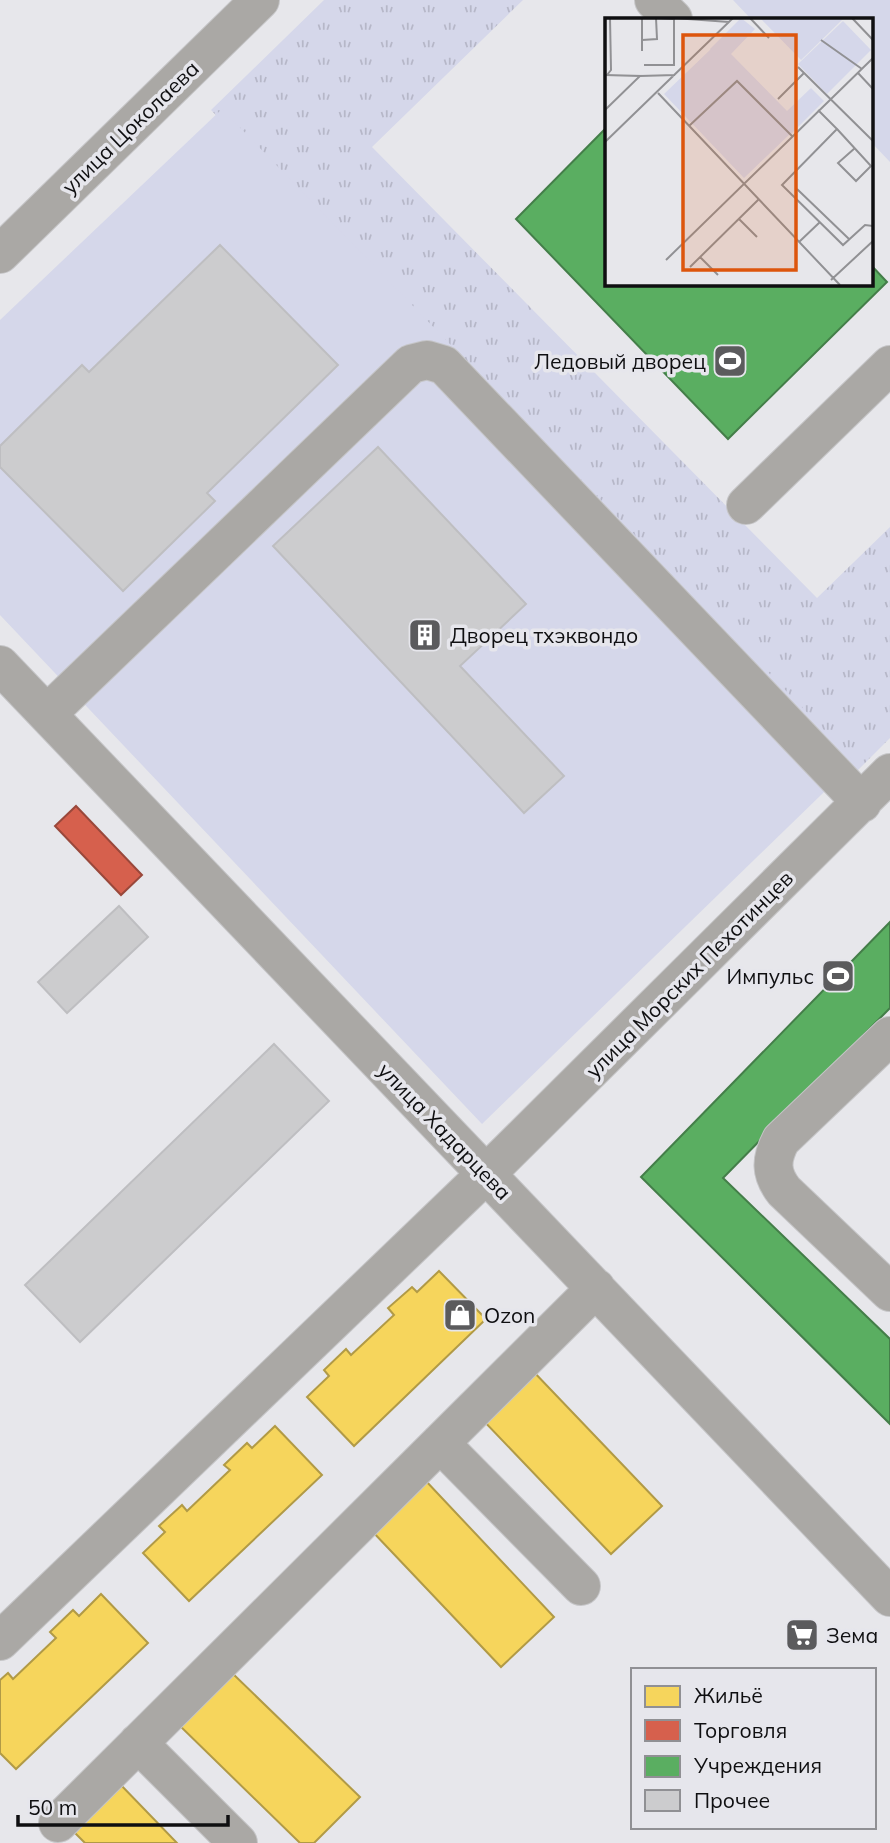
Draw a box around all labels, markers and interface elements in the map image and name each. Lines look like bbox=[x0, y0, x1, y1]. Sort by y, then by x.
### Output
inset map bbox=[605, 18, 872, 285]
street label: улица Цоколаева bbox=[56, 55, 204, 199]
sports icon: Ледовый дворец bbox=[711, 342, 749, 380]
place label: Ледовый дворец bbox=[534, 348, 706, 374]
building icon: Дворец тхэквондо bbox=[406, 616, 444, 654]
place label: Дворец тхэквондо bbox=[450, 622, 638, 648]
street label: улица Морских Пехотинцев bbox=[580, 865, 798, 1083]
sports icon: Импульс bbox=[819, 957, 857, 995]
place label: Импульс bbox=[726, 963, 814, 989]
street label: улица Хадарцева bbox=[373, 1057, 517, 1205]
shop icon: Ozon bbox=[441, 1296, 479, 1334]
place label: Ozon bbox=[484, 1302, 535, 1328]
supermarket icon: Зема bbox=[783, 1616, 821, 1654]
place label: Зема bbox=[826, 1622, 878, 1648]
legend bbox=[631, 1668, 876, 1829]
text: Жильё bbox=[694, 1682, 763, 1708]
text: Торговля bbox=[694, 1717, 787, 1743]
text: Учреждения bbox=[693, 1752, 822, 1778]
scale bar bbox=[18, 1784, 228, 1828]
text: Прочее bbox=[694, 1787, 770, 1813]
text: 50 m bbox=[28, 1794, 77, 1820]

